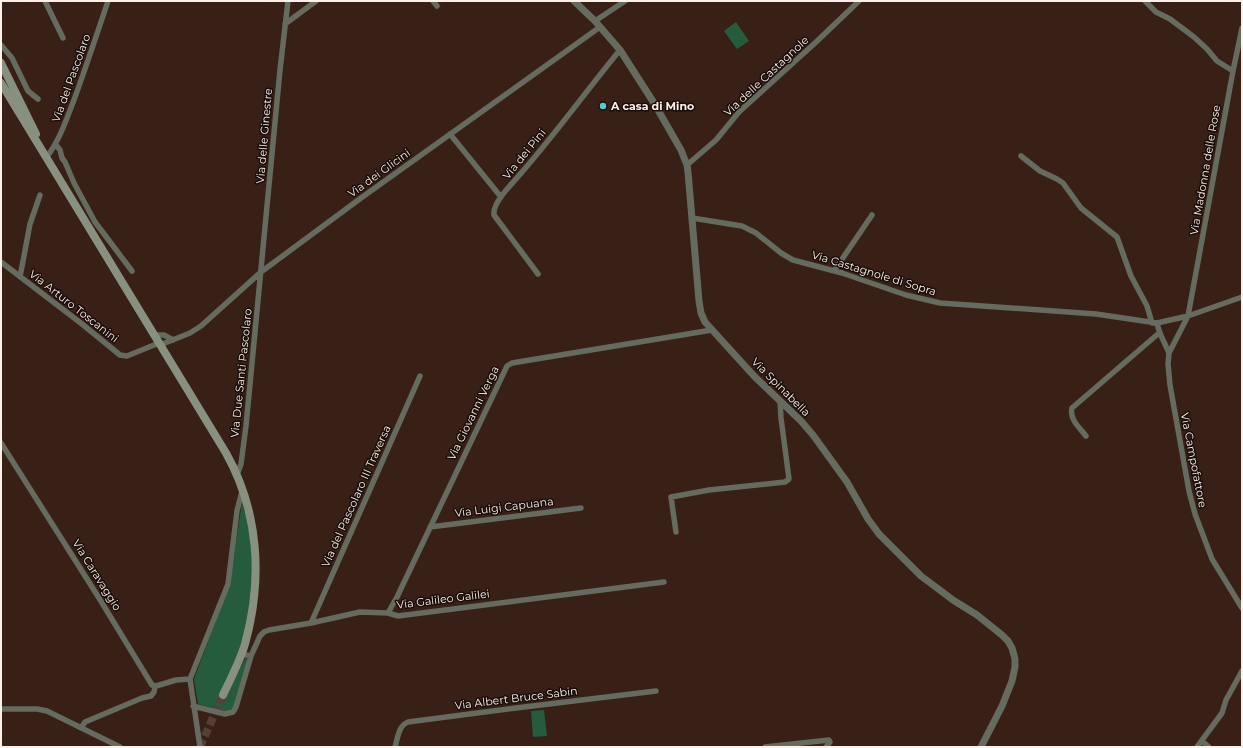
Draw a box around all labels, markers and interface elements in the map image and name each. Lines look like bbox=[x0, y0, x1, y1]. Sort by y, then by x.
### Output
street label: Via del Pascolaro bbox=[49, 32, 94, 124]
street label: Via delle Castagnole bbox=[721, 33, 812, 119]
street label: Via delle Ginestre bbox=[253, 87, 275, 184]
place label: A casa di Mino bbox=[610, 99, 694, 113]
marker: A casa di Mino bbox=[598, 101, 608, 111]
street label: Via Madonna delle Rose bbox=[1187, 104, 1223, 236]
street label: Via dei Pini bbox=[499, 126, 549, 182]
street label: Via dei Glicini bbox=[345, 146, 413, 200]
street label: Via Castagnole di Sopra bbox=[810, 247, 938, 299]
street label: Via Arturo Toscanini bbox=[26, 267, 122, 345]
street label: Via Due Santi Pascolaro bbox=[227, 308, 255, 438]
street label: Via Spinabella bbox=[749, 355, 813, 419]
street label: Via Giovanni Verga bbox=[444, 364, 502, 462]
street label: Via Campofattore bbox=[1178, 411, 1210, 509]
street label: Via del Pascolaro III Traversa bbox=[318, 423, 394, 569]
street label: Via Luigi Capuana bbox=[454, 494, 554, 520]
street label: Via Caravaggio bbox=[69, 537, 125, 613]
street label: Via Galileo Galilei bbox=[396, 586, 490, 612]
street label: Via Albert Bruce Sabin bbox=[454, 684, 578, 712]

